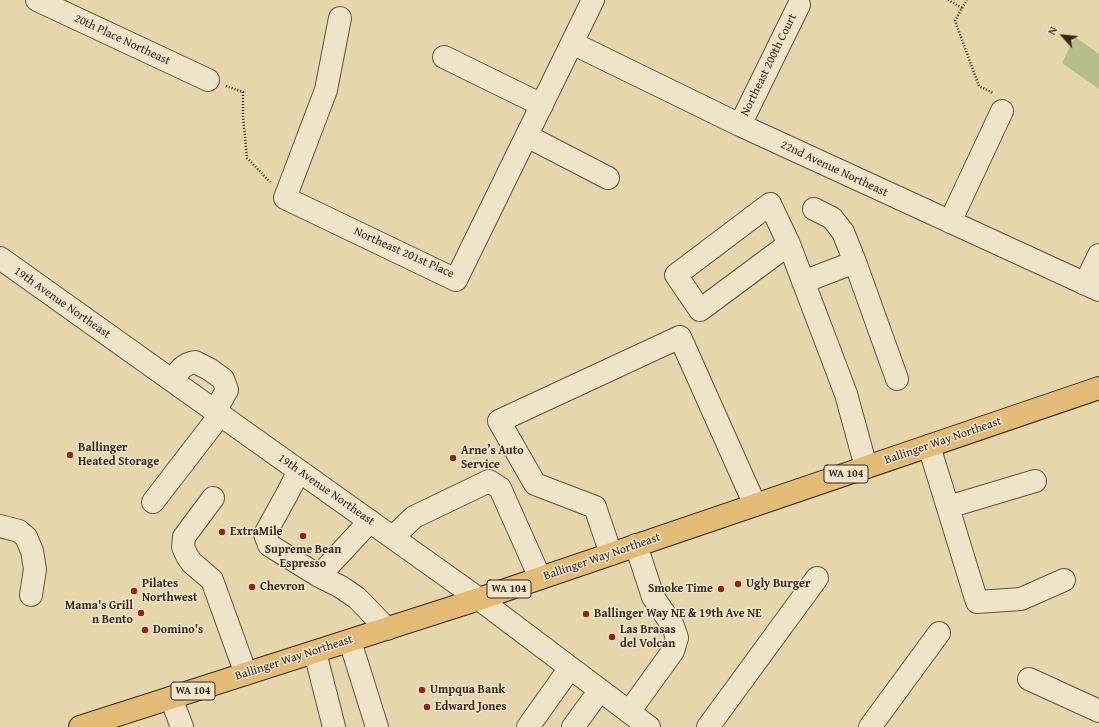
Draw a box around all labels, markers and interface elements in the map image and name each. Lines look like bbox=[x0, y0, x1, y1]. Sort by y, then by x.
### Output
street label: 20th Place Northeast bbox=[72, 11, 172, 69]
street label: Northeast 200th Court bbox=[738, 11, 800, 119]
north arrow bbox=[1043, 16, 1083, 56]
text: N bbox=[1044, 24, 1061, 37]
street label: 22nd Avenue Northeast bbox=[778, 138, 890, 200]
street label: Northeast 201st Place bbox=[352, 224, 456, 282]
street label: 19th Avenue Northeast bbox=[11, 264, 113, 342]
street label: Ballinger Way Northeast bbox=[883, 414, 1003, 468]
place label: Ballinger Heated Storage bbox=[78, 441, 159, 469]
place label: Arne’s Auto Service bbox=[461, 444, 524, 472]
marker: Ballinger Heated Storage bbox=[65, 450, 75, 460]
street label: 19th Avenue Northeast bbox=[275, 451, 377, 529]
marker: Arne’s Auto Service bbox=[448, 453, 458, 463]
road number: WA 104 bbox=[824, 465, 868, 483]
place label: ExtraMile bbox=[230, 525, 282, 539]
marker: ExtraMile bbox=[217, 527, 227, 537]
street label: Ballinger Way Northeast bbox=[542, 530, 662, 584]
marker: Supreme Bean Espresso bbox=[298, 531, 308, 541]
place label: Supreme Bean Espresso bbox=[265, 543, 341, 571]
place label: Pilates Northwest bbox=[142, 577, 198, 605]
place label: Ugly Burger bbox=[746, 577, 810, 591]
marker: Ugly Burger bbox=[733, 579, 743, 589]
place label: Chevron bbox=[260, 580, 305, 594]
road number: WA 104 bbox=[487, 580, 531, 598]
marker: Chevron bbox=[247, 582, 257, 592]
place label: Smoke Time bbox=[648, 582, 713, 596]
marker: Smoke Time bbox=[716, 584, 726, 594]
marker: Pilates Northwest bbox=[129, 586, 139, 596]
place label: Mama's Grill n Bento bbox=[65, 599, 133, 627]
place label: Ballinger Way NE & 19th Ave NE bbox=[594, 607, 762, 621]
marker: Mama's Grill n Bento bbox=[136, 608, 146, 618]
marker: Ballinger Way NE & 19th Ave NE bbox=[581, 609, 591, 619]
place label: Domino's bbox=[153, 623, 203, 637]
place label: Las Brasas del Volcan bbox=[620, 623, 676, 651]
marker: Domino's bbox=[140, 625, 150, 635]
street label: Ballinger Way Northeast bbox=[233, 632, 355, 684]
marker: Las Brasas del Volcan bbox=[607, 632, 617, 642]
road number: WA 104 bbox=[171, 682, 215, 700]
place label: Umpqua Bank bbox=[430, 683, 505, 697]
marker: Umpqua Bank bbox=[417, 685, 427, 695]
place label: Edward Jones bbox=[435, 700, 507, 714]
marker: Edward Jones bbox=[422, 702, 432, 712]

